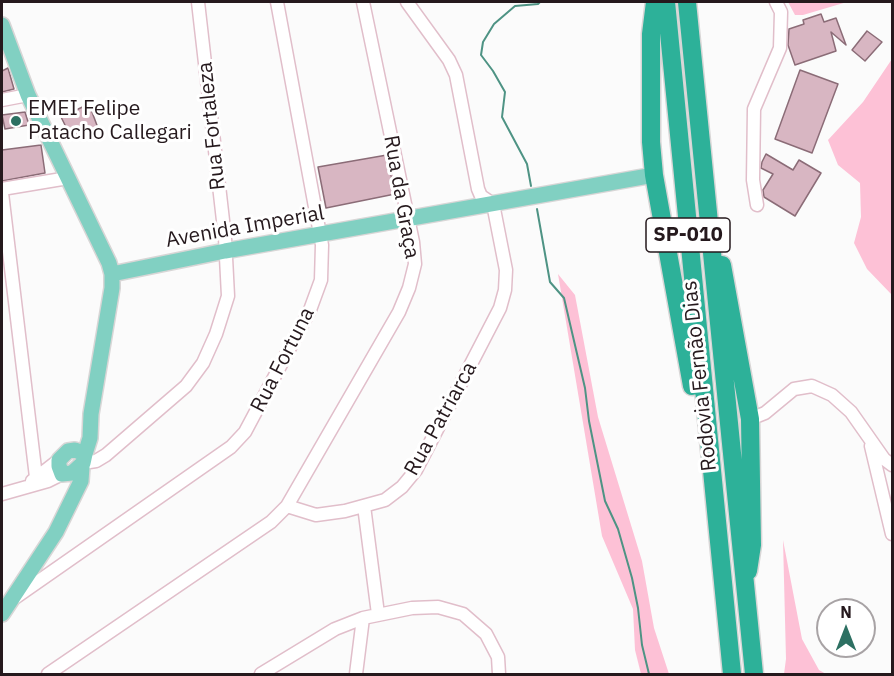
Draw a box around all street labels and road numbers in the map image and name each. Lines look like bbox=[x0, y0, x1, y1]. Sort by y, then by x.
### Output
street label: Rua Fortaleza bbox=[193, 61, 231, 191]
street label: Rua da Graça bbox=[378, 133, 424, 261]
street label: Avenida Imperial bbox=[164, 201, 326, 253]
road number: SP-010 bbox=[646, 218, 730, 252]
street label: Rodovia Fernão Dias bbox=[677, 279, 723, 473]
street label: Rua Fortuna bbox=[246, 303, 320, 417]
street label: Rua Patriarca bbox=[399, 358, 483, 480]

